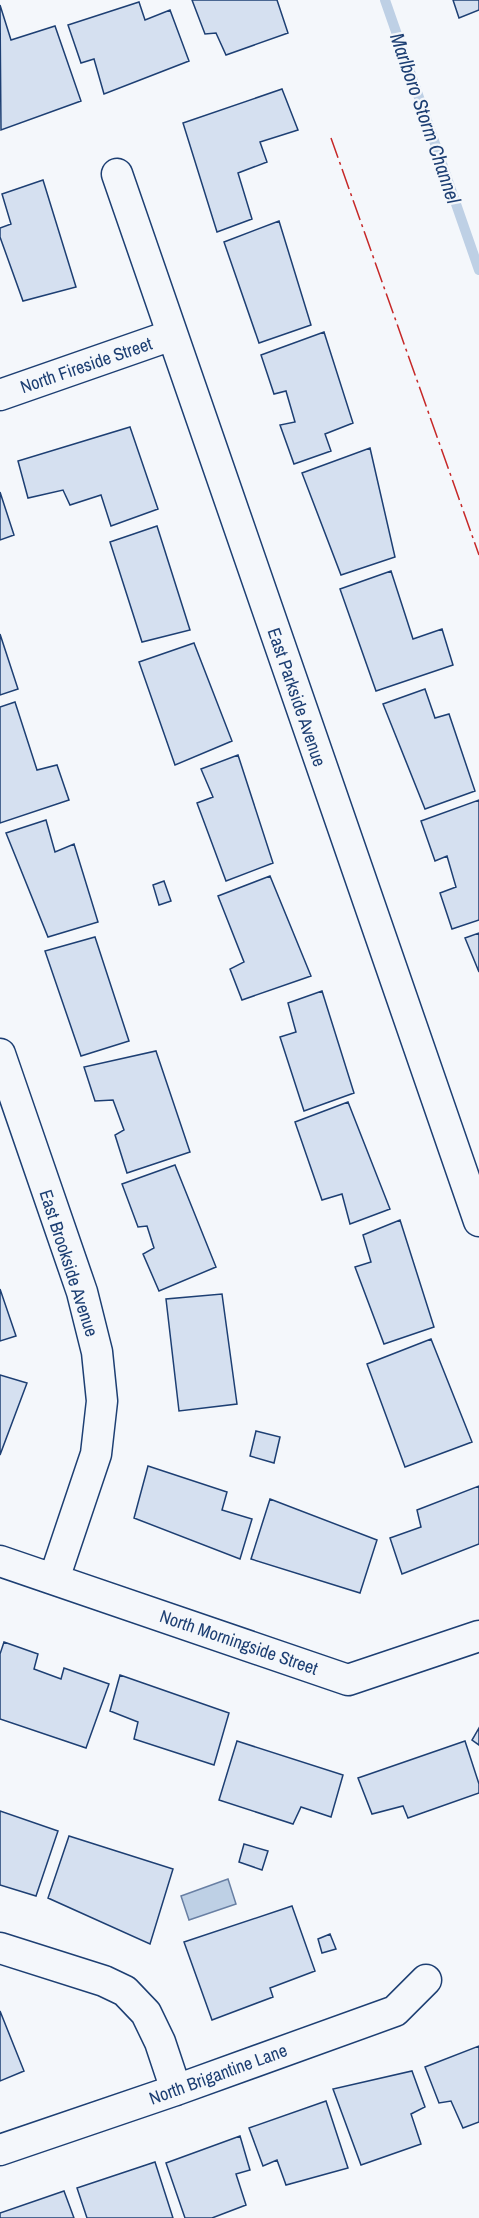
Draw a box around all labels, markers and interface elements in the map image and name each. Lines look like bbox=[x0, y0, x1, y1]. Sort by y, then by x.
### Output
water label: Marlboro Storm Channel bbox=[384, 29, 468, 207]
street label: North Fireside Street bbox=[17, 331, 155, 399]
street label: East Parkside Avenue bbox=[262, 624, 332, 770]
street label: East Brookside Avenue bbox=[33, 1186, 105, 1340]
street label: North Morningside Street bbox=[157, 1603, 321, 1681]
street label: North Brigantine Lane bbox=[145, 2037, 291, 2111]

